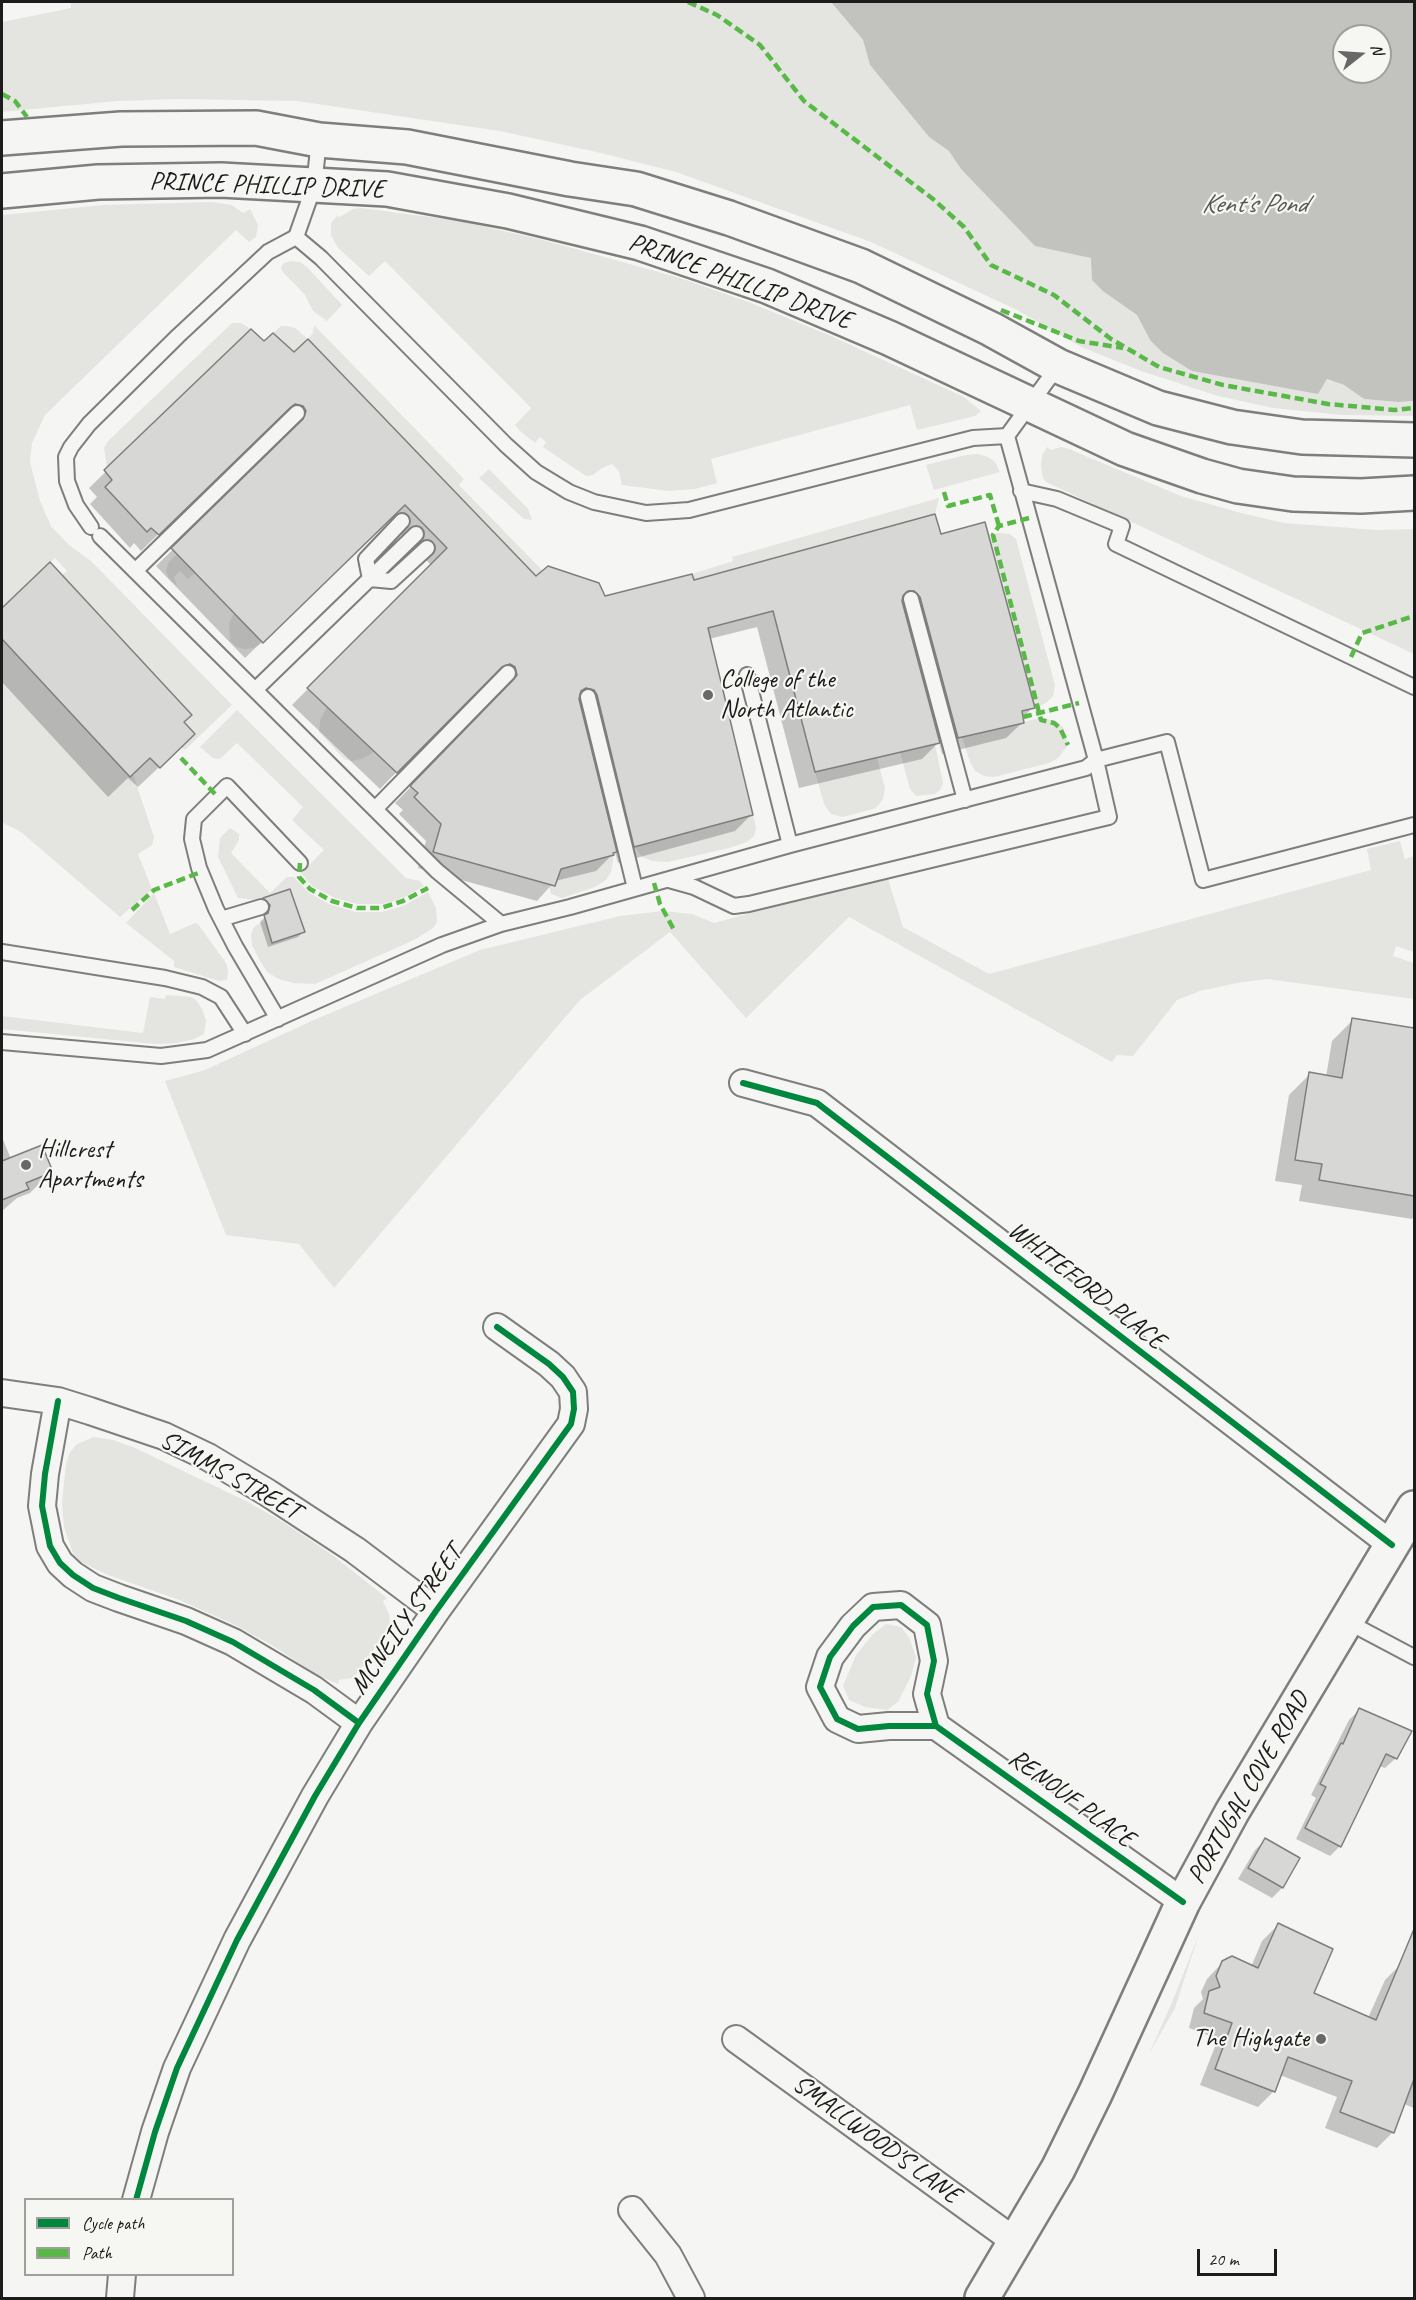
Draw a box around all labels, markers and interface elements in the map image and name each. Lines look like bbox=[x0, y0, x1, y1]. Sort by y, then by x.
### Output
north arrow bbox=[1332, 24, 1392, 84]
text: N bbox=[1366, 42, 1388, 57]
street label: PRINCE PHILLIP DRIVE bbox=[149, 166, 385, 206]
water label: Kent's Pond bbox=[1201, 189, 1307, 221]
street label: PRINCE PHILLIP DRIVE bbox=[624, 227, 856, 337]
place label: College of the North Atlantic bbox=[720, 664, 853, 726]
marker: College of the North Atlantic bbox=[701, 688, 715, 702]
place label: Hillcrest Apartments bbox=[38, 1134, 142, 1196]
marker: Hillcrest Apartments bbox=[19, 1158, 33, 1172]
street label: WHITEFORD PLACE bbox=[1001, 1215, 1171, 1357]
street label: SIMMS STREET bbox=[154, 1425, 306, 1527]
street label: MCNEILY STREET bbox=[344, 1539, 470, 1701]
street label: PORTUGAL COVE ROAD bbox=[1181, 1686, 1317, 1890]
street label: RENOUF PLACE bbox=[1002, 1743, 1140, 1855]
place label: The Highgate bbox=[1192, 2023, 1309, 2055]
marker: The Highgate bbox=[1314, 2032, 1328, 2046]
street label: SMALLWOOD'S LANE bbox=[786, 2069, 966, 2211]
legend bbox=[24, 2198, 234, 2276]
text: Cycle path bbox=[82, 2212, 144, 2234]
scale bar bbox=[1200, 2237, 1280, 2275]
text: Path bbox=[82, 2242, 112, 2264]
text: 20 m bbox=[1208, 2248, 1239, 2270]

